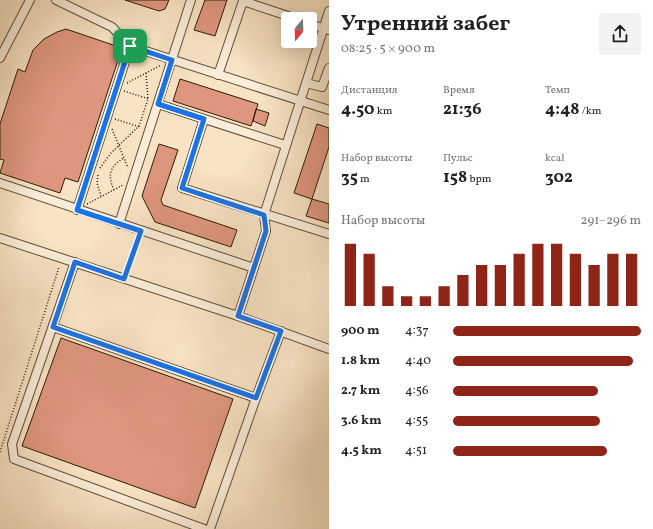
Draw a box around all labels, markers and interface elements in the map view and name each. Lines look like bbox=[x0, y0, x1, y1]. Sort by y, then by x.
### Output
text: Утренний забег bbox=[341, 9, 510, 40]
north arrow bbox=[281, 12, 317, 48]
map controls bbox=[281, 12, 317, 48]
button: share bbox=[599, 13, 641, 55]
pin bbox=[113, 29, 147, 63]
icon: arrive bbox=[119, 35, 141, 57]
text: 08:25 · 5 × 900 m bbox=[341, 40, 435, 58]
text: Дистанция bbox=[341, 83, 398, 98]
text: Время bbox=[443, 83, 475, 98]
text: Темп bbox=[545, 83, 570, 98]
text: 4.50 bbox=[341, 98, 374, 121]
text: 21:36 bbox=[443, 98, 482, 121]
text: 4:48 bbox=[545, 98, 580, 121]
text: km bbox=[374, 104, 392, 119]
text: /km bbox=[580, 104, 602, 119]
text: Набор высоты bbox=[341, 151, 412, 166]
text: Пульс bbox=[443, 151, 473, 166]
text: kcal bbox=[545, 151, 565, 166]
text: 35 bbox=[341, 166, 358, 189]
text: 158 bbox=[443, 166, 467, 189]
text: 302 bbox=[545, 166, 573, 189]
text: m bbox=[358, 172, 370, 187]
text: bpm bbox=[467, 172, 492, 187]
text: Набор высоты bbox=[341, 212, 425, 230]
text: 291–296 m bbox=[581, 212, 641, 230]
text: 900 m bbox=[341, 322, 380, 340]
text: 4:37 bbox=[405, 322, 429, 340]
text: 1.8 km bbox=[341, 352, 380, 370]
text: 4:40 bbox=[405, 352, 431, 370]
text: 2.7 km bbox=[341, 382, 380, 400]
text: 4:56 bbox=[405, 382, 429, 400]
text: 3.6 km bbox=[341, 412, 382, 430]
text: 4:55 bbox=[405, 412, 428, 430]
text: 4.5 km bbox=[341, 442, 382, 460]
text: 4:51 bbox=[405, 442, 427, 460]

